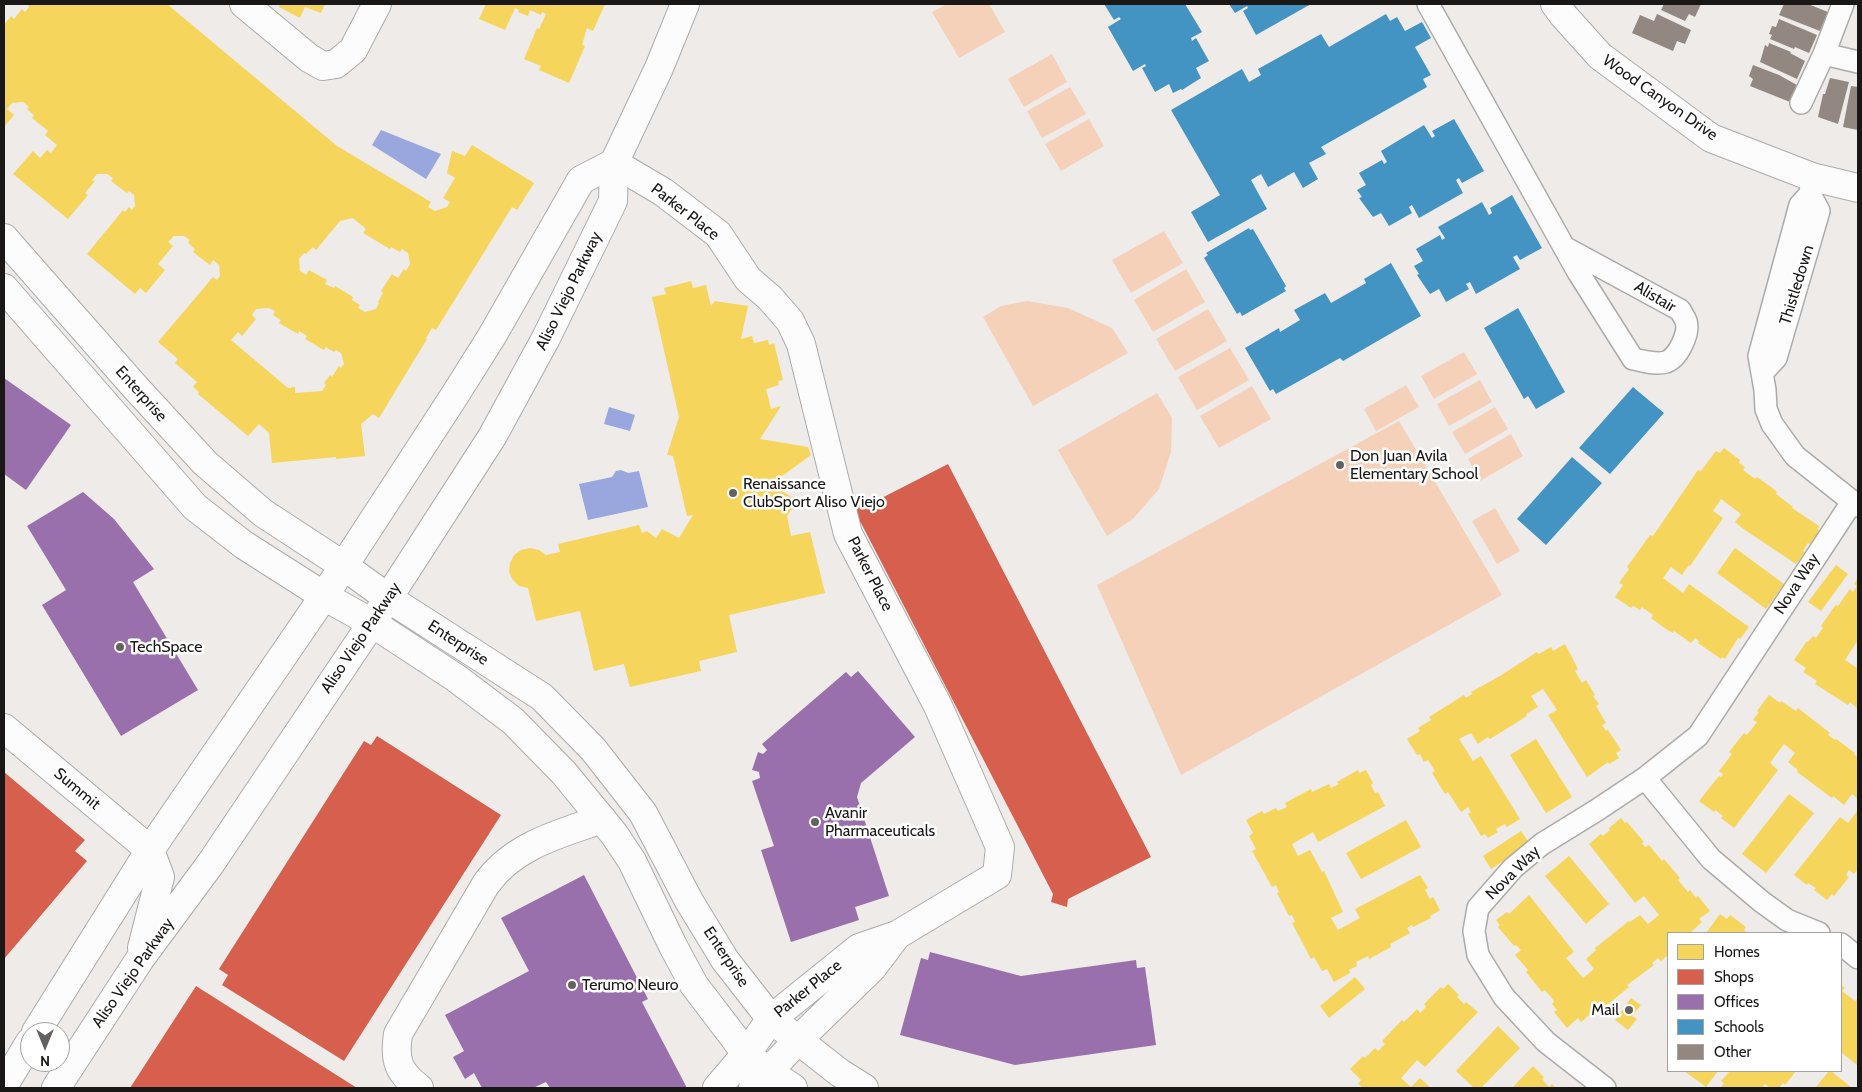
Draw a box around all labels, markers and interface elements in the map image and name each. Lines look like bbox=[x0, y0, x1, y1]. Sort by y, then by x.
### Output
street label: Wood Canyon Drive bbox=[1599, 51, 1721, 145]
street label: Parker Place bbox=[647, 179, 723, 245]
street label: Aliso Viejo Parkway bbox=[532, 229, 606, 353]
street label: Thistledown bbox=[1776, 243, 1818, 327]
street label: Alistair bbox=[1631, 277, 1679, 317]
street label: Enterprise bbox=[111, 362, 171, 426]
place label: Don Juan Avila Elementary School bbox=[1350, 446, 1478, 484]
marker: Don Juan Avila Elementary School bbox=[1334, 459, 1346, 471]
place label: Renaissance ClubSport Aliso Viejo bbox=[743, 474, 885, 512]
marker: Renaissance ClubSport Aliso Viejo bbox=[727, 487, 739, 499]
street label: Parker Place bbox=[843, 533, 897, 615]
street label: Nova Way bbox=[1770, 550, 1824, 618]
street label: Aliso Viejo Parkway bbox=[317, 579, 405, 697]
street label: Enterprise bbox=[424, 616, 492, 670]
place label: TechSpace bbox=[130, 637, 202, 657]
marker: TechSpace bbox=[114, 641, 126, 653]
street label: Summit bbox=[50, 764, 104, 814]
place label: Avanir Pharmaceuticals bbox=[825, 803, 935, 841]
marker: Avanir Pharmaceuticals bbox=[809, 816, 821, 828]
street label: Nova Way bbox=[1482, 842, 1544, 904]
street label: Aliso Viejo Parkway bbox=[88, 914, 178, 1032]
street label: Enterprise bbox=[699, 923, 753, 991]
legend bbox=[1667, 932, 1842, 1072]
text: Homes bbox=[1714, 943, 1760, 961]
street label: Parker Place bbox=[770, 956, 846, 1022]
text: Shops bbox=[1714, 968, 1754, 986]
place label: Terumo Neuro bbox=[582, 975, 679, 995]
marker: Terumo Neuro bbox=[566, 979, 578, 991]
text: Offices bbox=[1714, 993, 1759, 1011]
place label: Mail bbox=[1591, 1000, 1619, 1020]
marker: Mail bbox=[1623, 1004, 1635, 1016]
text: Schools bbox=[1714, 1018, 1764, 1036]
north arrow bbox=[20, 1022, 70, 1072]
text: Other bbox=[1714, 1043, 1751, 1061]
text: N bbox=[40, 1052, 50, 1070]

